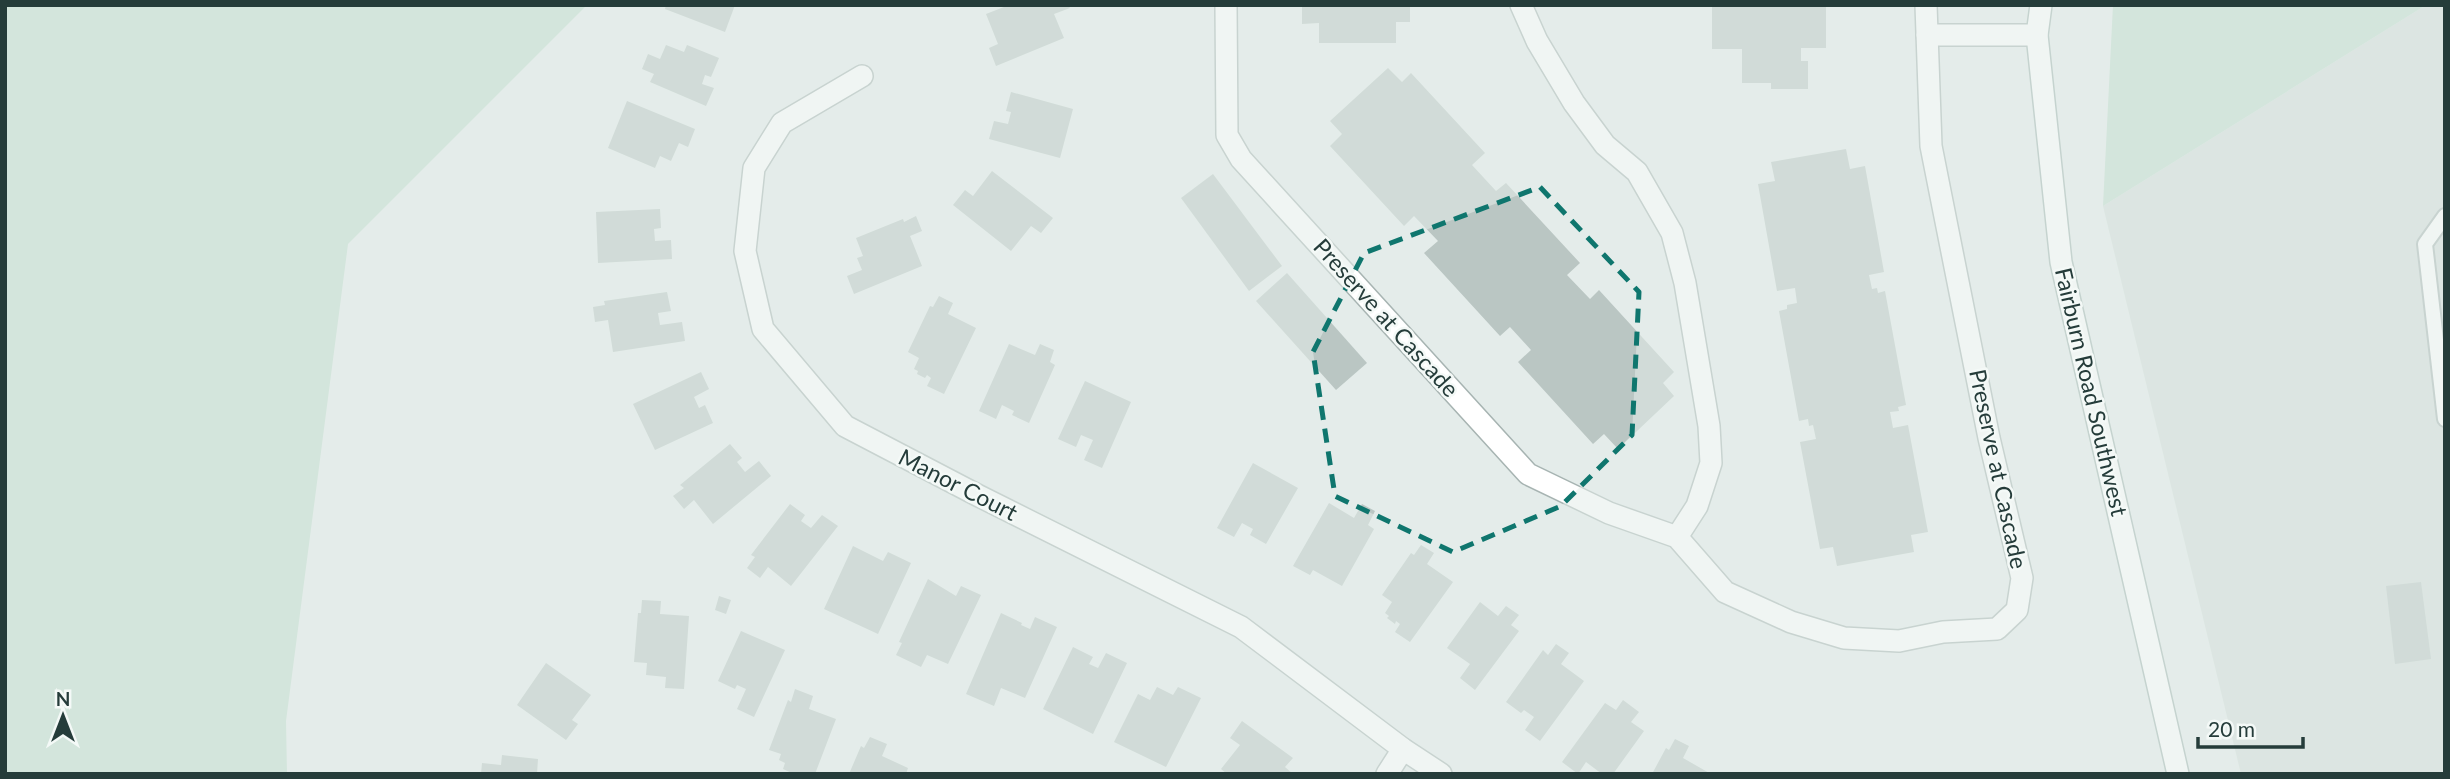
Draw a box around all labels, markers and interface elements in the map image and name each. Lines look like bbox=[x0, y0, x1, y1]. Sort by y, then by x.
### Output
street label: Preserve at Cascade bbox=[1308, 232, 1465, 402]
street label: Fairburn Road Southwest bbox=[2050, 265, 2134, 519]
street label: Preserve at Cascade bbox=[1964, 366, 2034, 571]
street label: Manor Court bbox=[894, 442, 1023, 526]
north arrow bbox=[28, 681, 98, 751]
text: N bbox=[56, 687, 70, 710]
scale bar bbox=[2198, 706, 2303, 750]
text: 20 m bbox=[2208, 716, 2255, 741]

